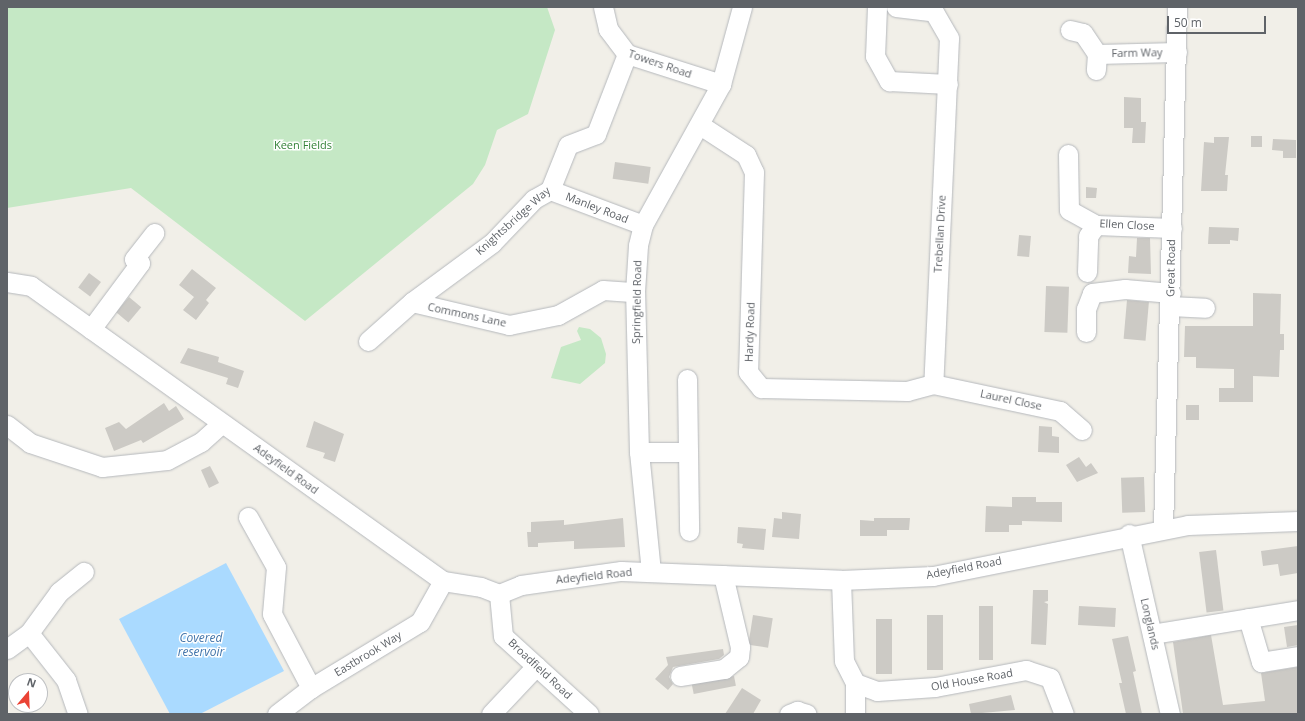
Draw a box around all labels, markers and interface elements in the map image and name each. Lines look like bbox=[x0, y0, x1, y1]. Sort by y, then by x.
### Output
scale bar bbox=[1169, 8, 1268, 34]
text: 50 m bbox=[1174, 14, 1202, 31]
street label: Farm Way bbox=[1111, 46, 1163, 60]
street label: Towers Road bbox=[627, 47, 693, 81]
park label: Keen Fields bbox=[274, 138, 332, 152]
street label: Knightsbridge Way bbox=[473, 184, 553, 258]
street label: Manley Road bbox=[564, 190, 630, 226]
street label: Trebellan Drive bbox=[931, 195, 949, 273]
street label: Ellen Close bbox=[1099, 217, 1155, 233]
street label: Great Road bbox=[1164, 239, 1178, 297]
street label: Springfield Road bbox=[630, 260, 644, 344]
street label: Commons Lane bbox=[426, 300, 508, 330]
street label: Hardy Road bbox=[742, 302, 758, 362]
street label: Laurel Close bbox=[979, 387, 1043, 413]
street label: Adeyfield Road bbox=[251, 441, 321, 497]
street label: Adeyfield Road bbox=[925, 554, 1003, 582]
street label: Adeyfield Road bbox=[555, 565, 633, 587]
street label: Longlands bbox=[1138, 597, 1162, 651]
street label: Eastbrook Way bbox=[332, 629, 404, 679]
water label: Covered reservoir bbox=[178, 631, 224, 659]
street label: Broadfield Road bbox=[505, 636, 575, 702]
street label: Old House Road bbox=[930, 666, 1014, 694]
north arrow bbox=[8, 673, 48, 713]
text: N bbox=[25, 674, 38, 691]

